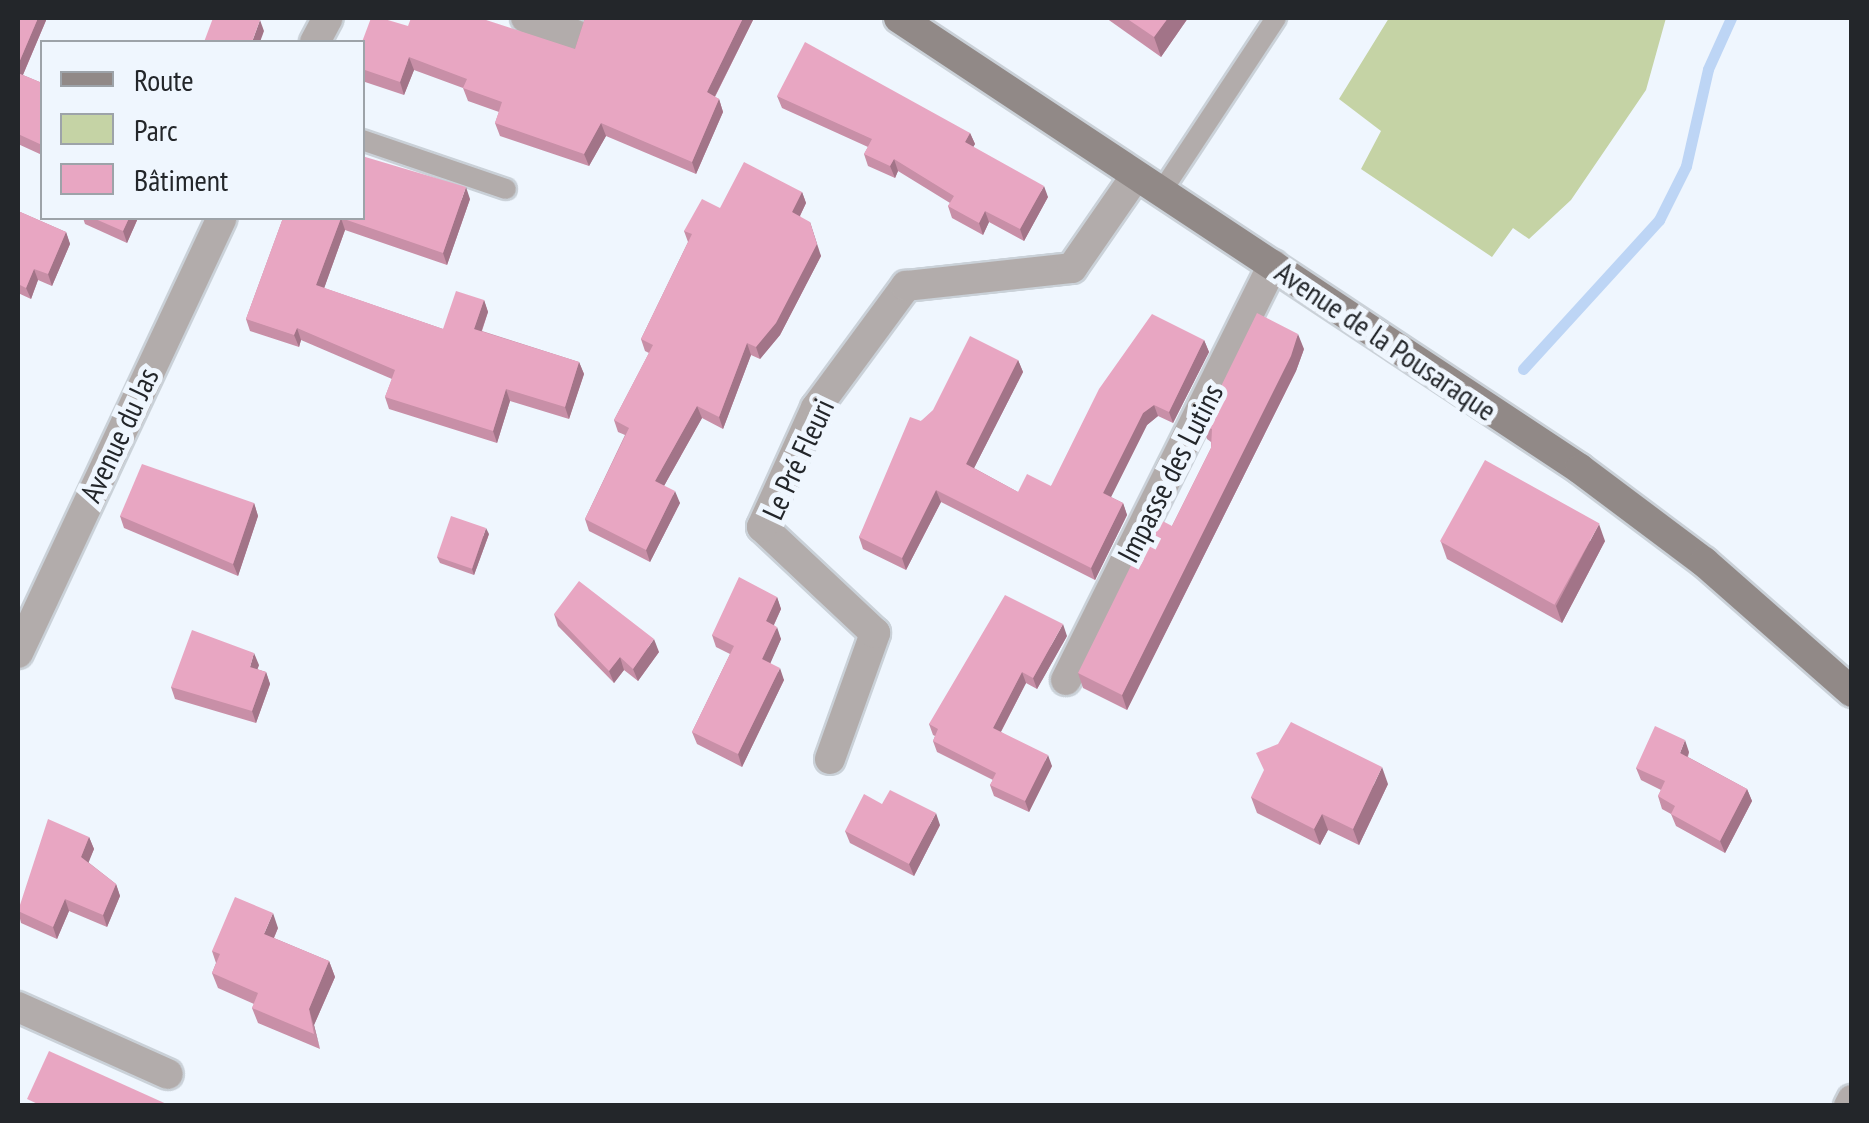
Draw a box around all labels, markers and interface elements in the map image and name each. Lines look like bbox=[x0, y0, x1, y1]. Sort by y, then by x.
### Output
legend bbox=[40, 40, 365, 220]
text: Route bbox=[134, 60, 194, 99]
text: Parc bbox=[134, 110, 178, 149]
text: Bâtiment bbox=[134, 160, 228, 199]
street label: Avenue de la Pousaraque bbox=[1269, 254, 1503, 428]
street label: Avenue du Jas bbox=[72, 362, 166, 508]
street label: Impasse des Lutins bbox=[1110, 378, 1230, 568]
street label: Le Pré Fleuri bbox=[754, 393, 842, 525]

